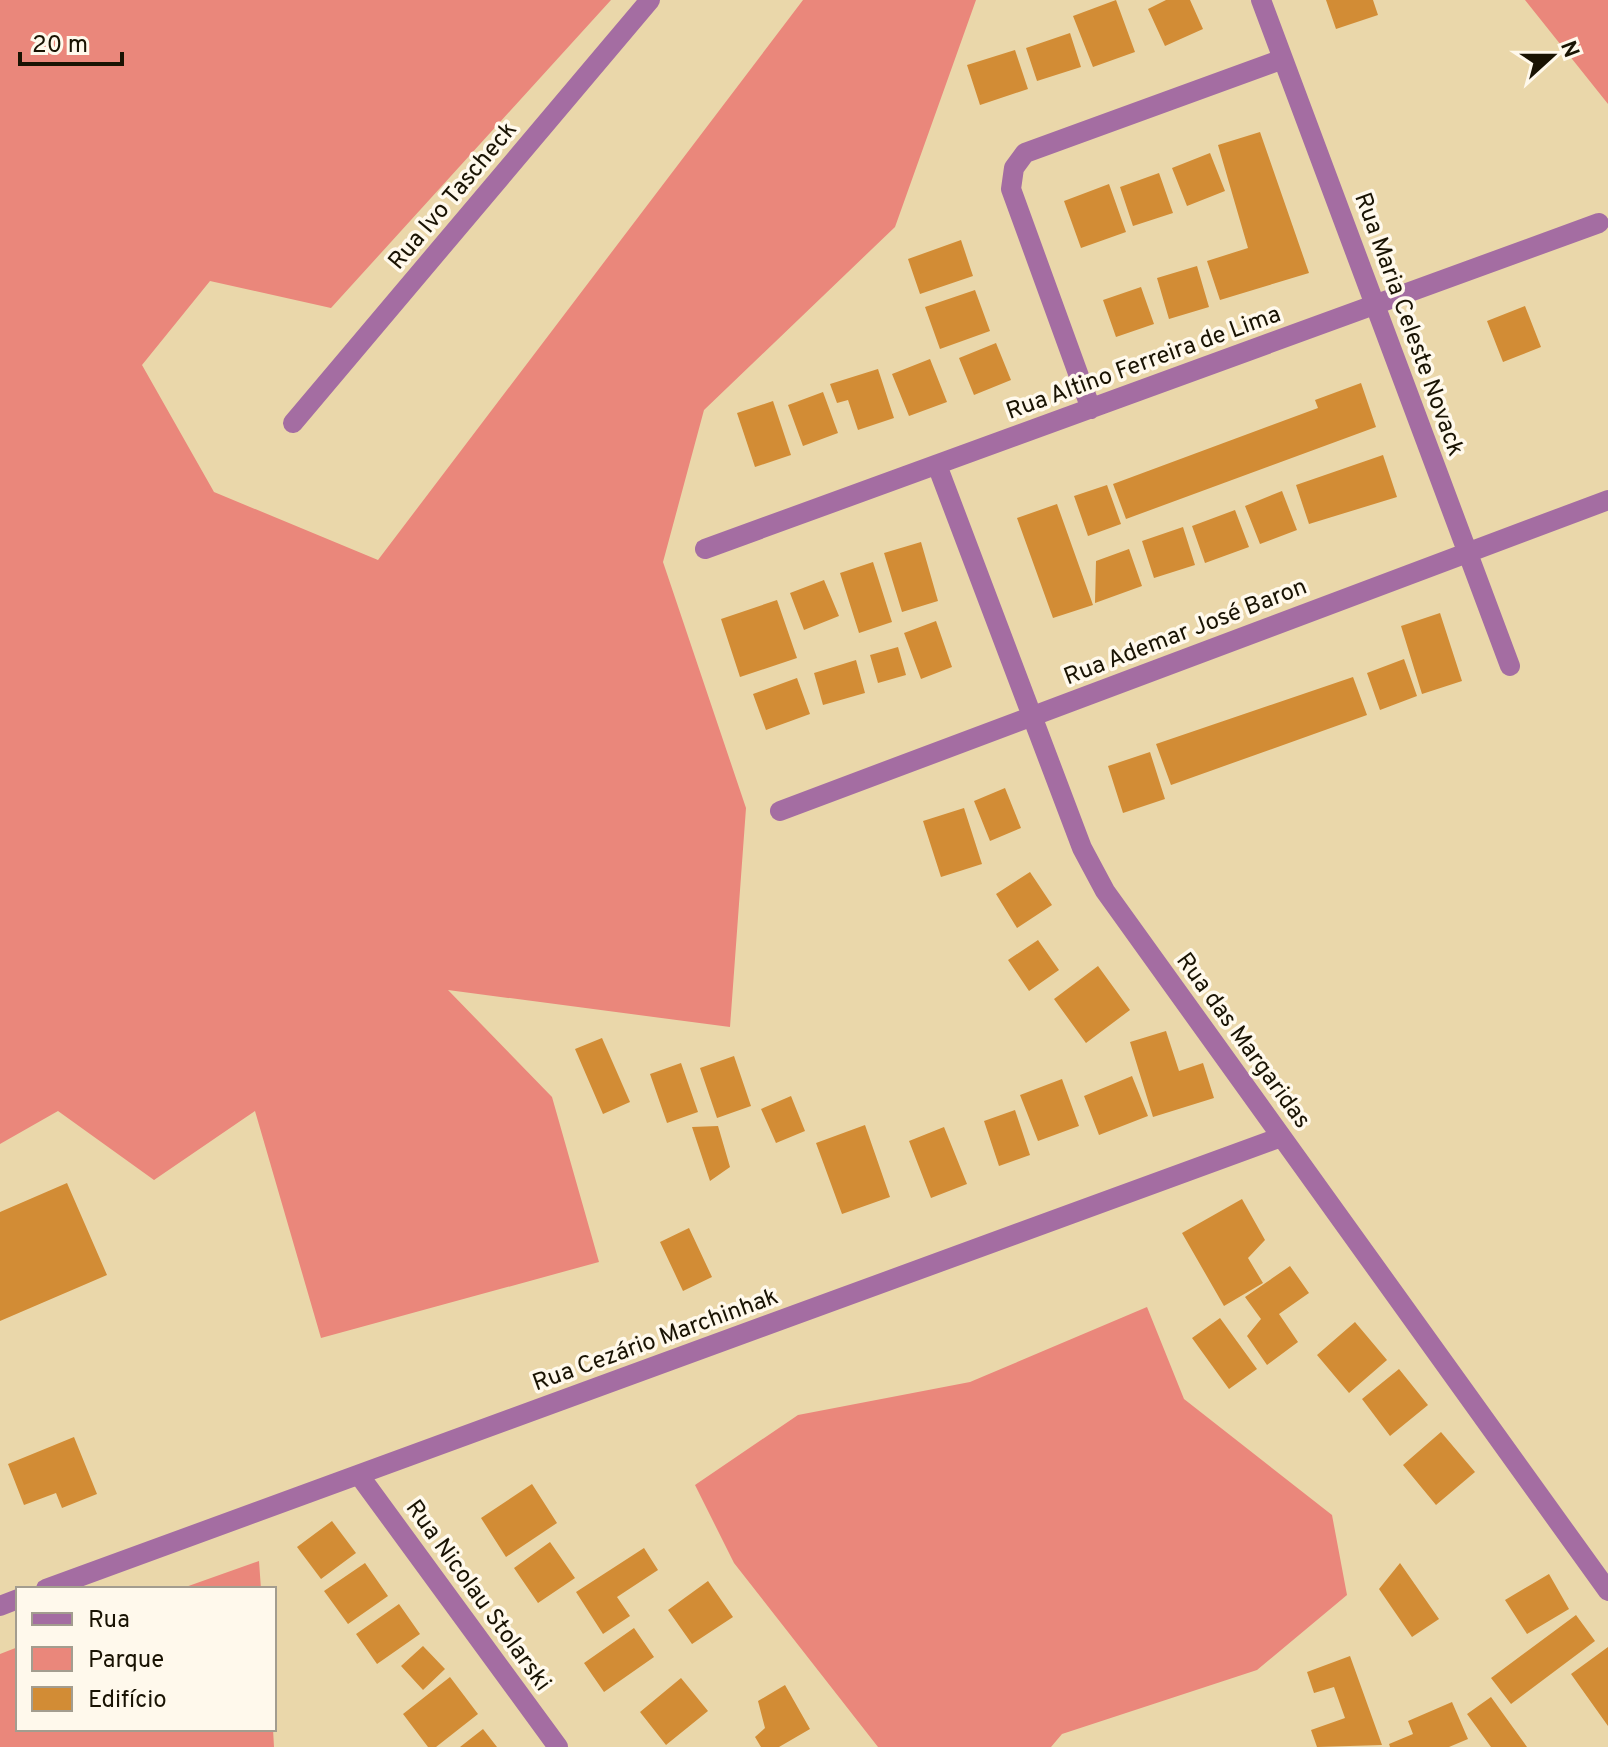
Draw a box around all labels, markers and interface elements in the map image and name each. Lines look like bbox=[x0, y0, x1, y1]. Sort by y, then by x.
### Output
scale bar bbox=[20, 16, 122, 66]
north arrow bbox=[1512, 16, 1592, 96]
text: 20 m bbox=[32, 31, 88, 61]
text: N bbox=[1553, 38, 1584, 62]
street label: Rua Ivo Tascheck bbox=[383, 116, 524, 277]
street label: Rua Maria Celeste Novack bbox=[1346, 189, 1470, 461]
street label: Rua Altino Ferreira de Lima bbox=[1002, 300, 1285, 428]
street label: Rua Ademar José Baron bbox=[1060, 573, 1311, 693]
street label: Rua das Margaridas bbox=[1168, 947, 1316, 1135]
street label: Rua Cezário Marchinhak bbox=[529, 1282, 783, 1399]
street label: Rua Nicolau Stolarski bbox=[398, 1495, 557, 1698]
legend bbox=[16, 1587, 276, 1731]
text: Rua bbox=[88, 1606, 130, 1636]
text: Parque bbox=[88, 1646, 164, 1676]
text: Edifício bbox=[88, 1686, 167, 1716]

